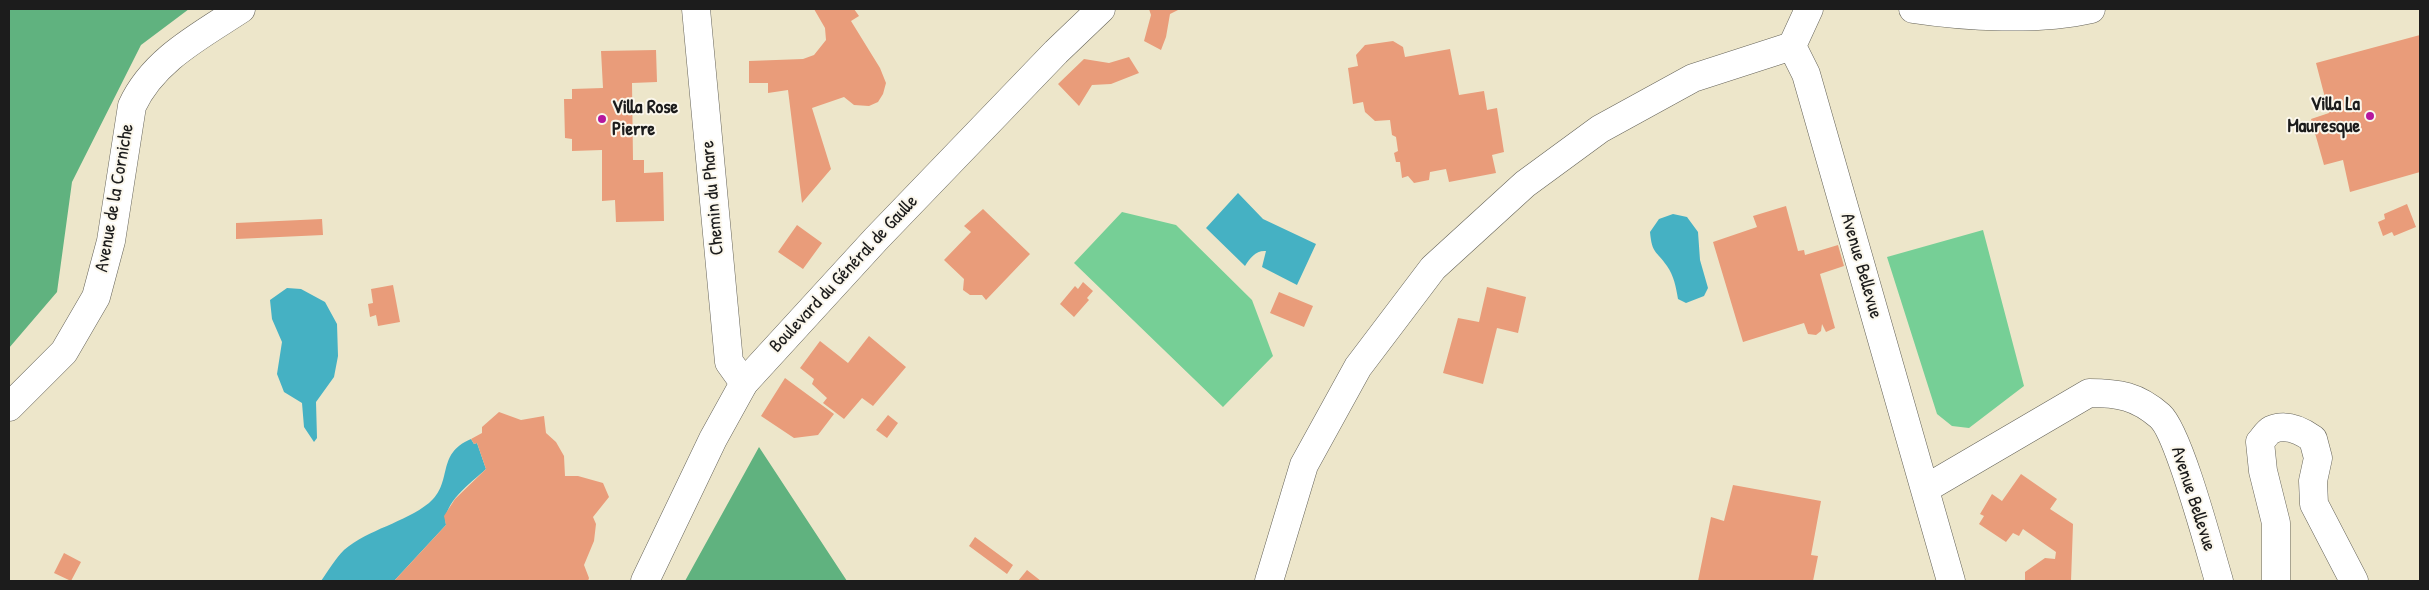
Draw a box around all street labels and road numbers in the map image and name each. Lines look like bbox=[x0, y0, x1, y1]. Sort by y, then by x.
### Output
street label: Avenue de la Corniche bbox=[91, 122, 139, 274]
street label: Chemin du Phare bbox=[697, 140, 729, 256]
street label: Boulevard du Général de Gaulle bbox=[765, 190, 923, 358]
street label: Avenue Bellevue bbox=[1835, 211, 1887, 321]
street label: Avenue Bellevue bbox=[2165, 444, 2221, 554]

